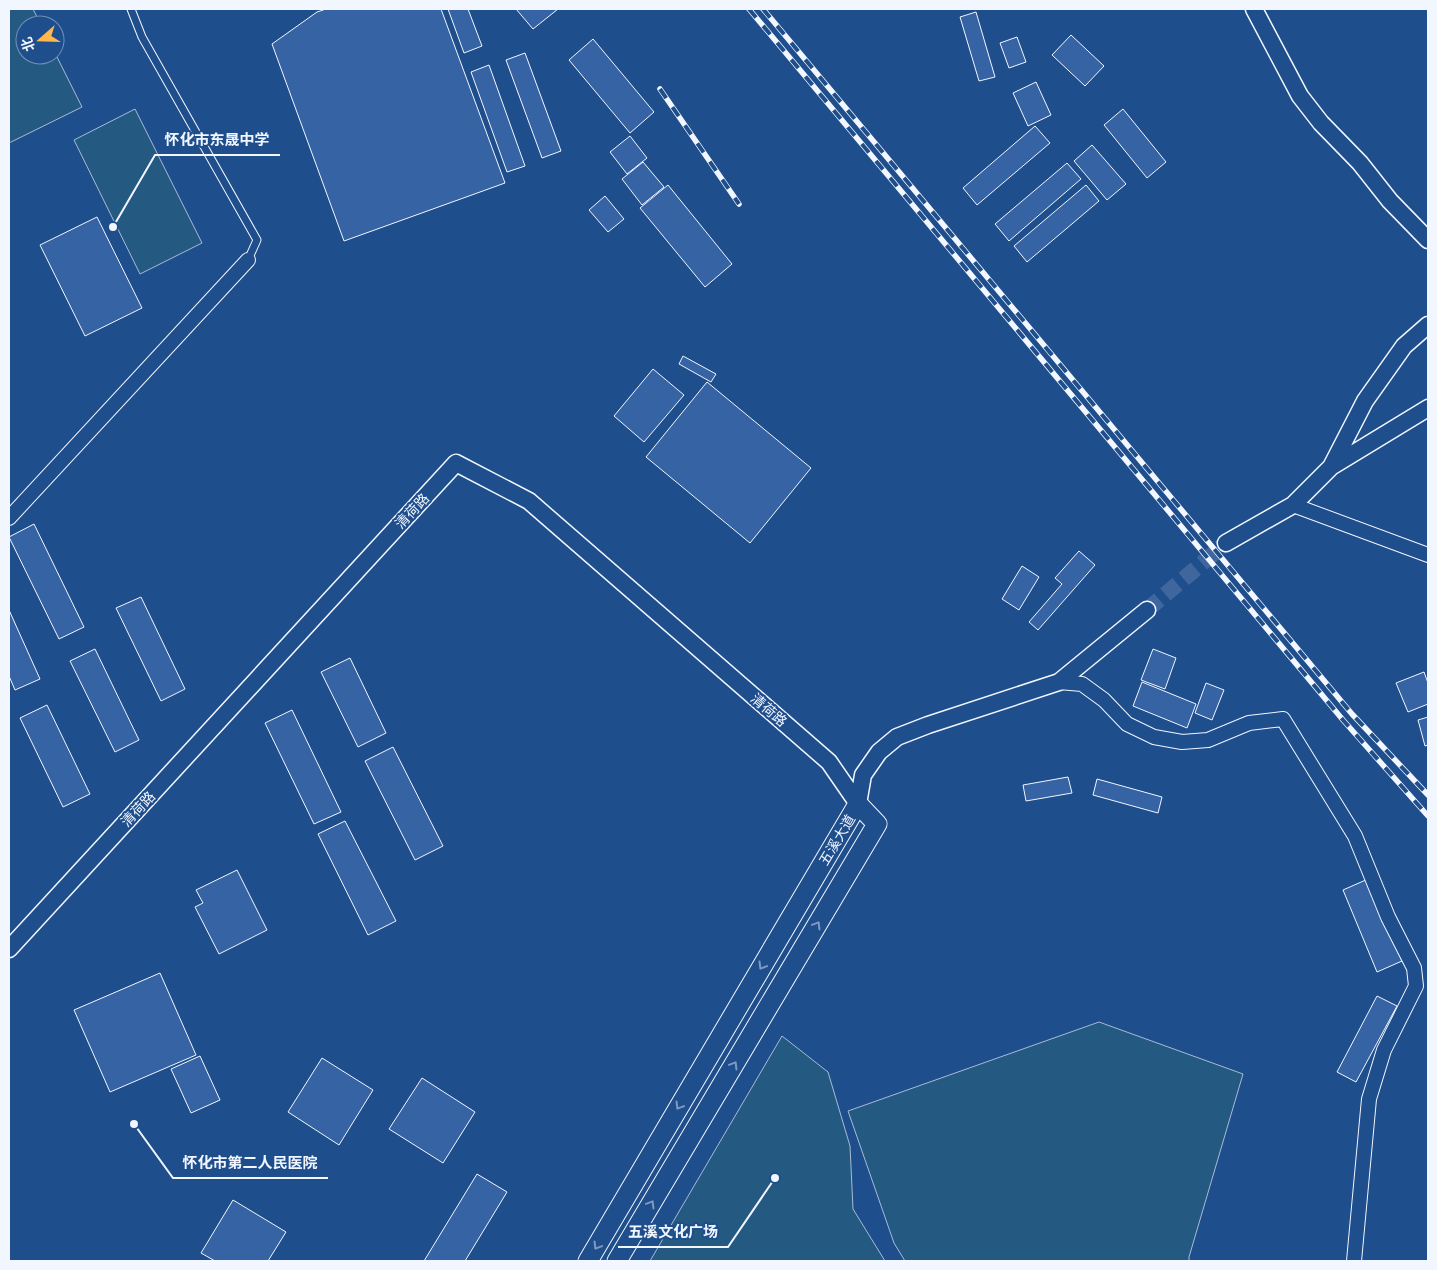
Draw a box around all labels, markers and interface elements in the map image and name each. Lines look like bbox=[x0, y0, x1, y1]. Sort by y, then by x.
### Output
north arrow bbox=[15, 15, 65, 65]
text: 北 bbox=[16, 35, 39, 54]
callout: 怀化市东晟中学 bbox=[155, 125, 280, 155]
text: 怀化市东晟中学 bbox=[164, 129, 270, 149]
street label: 清荷路 bbox=[390, 489, 433, 532]
street label: 清荷路 bbox=[747, 689, 791, 731]
street label: 清荷路 bbox=[116, 787, 159, 830]
street label: 五溪大道 bbox=[814, 811, 859, 869]
one-way arrow bbox=[810, 922, 820, 931]
one-way arrow bbox=[759, 961, 769, 970]
one-way arrow bbox=[727, 1061, 737, 1070]
one-way arrow bbox=[676, 1101, 686, 1110]
callout: 怀化市第二人民医院 bbox=[173, 1148, 328, 1178]
text: 怀化市第二人民医院 bbox=[182, 1152, 318, 1172]
one-way arrow bbox=[644, 1201, 654, 1210]
callout: 五溪文化广场 bbox=[618, 1217, 728, 1247]
text: 五溪文化广场 bbox=[628, 1221, 718, 1241]
one-way arrow bbox=[593, 1241, 603, 1250]

